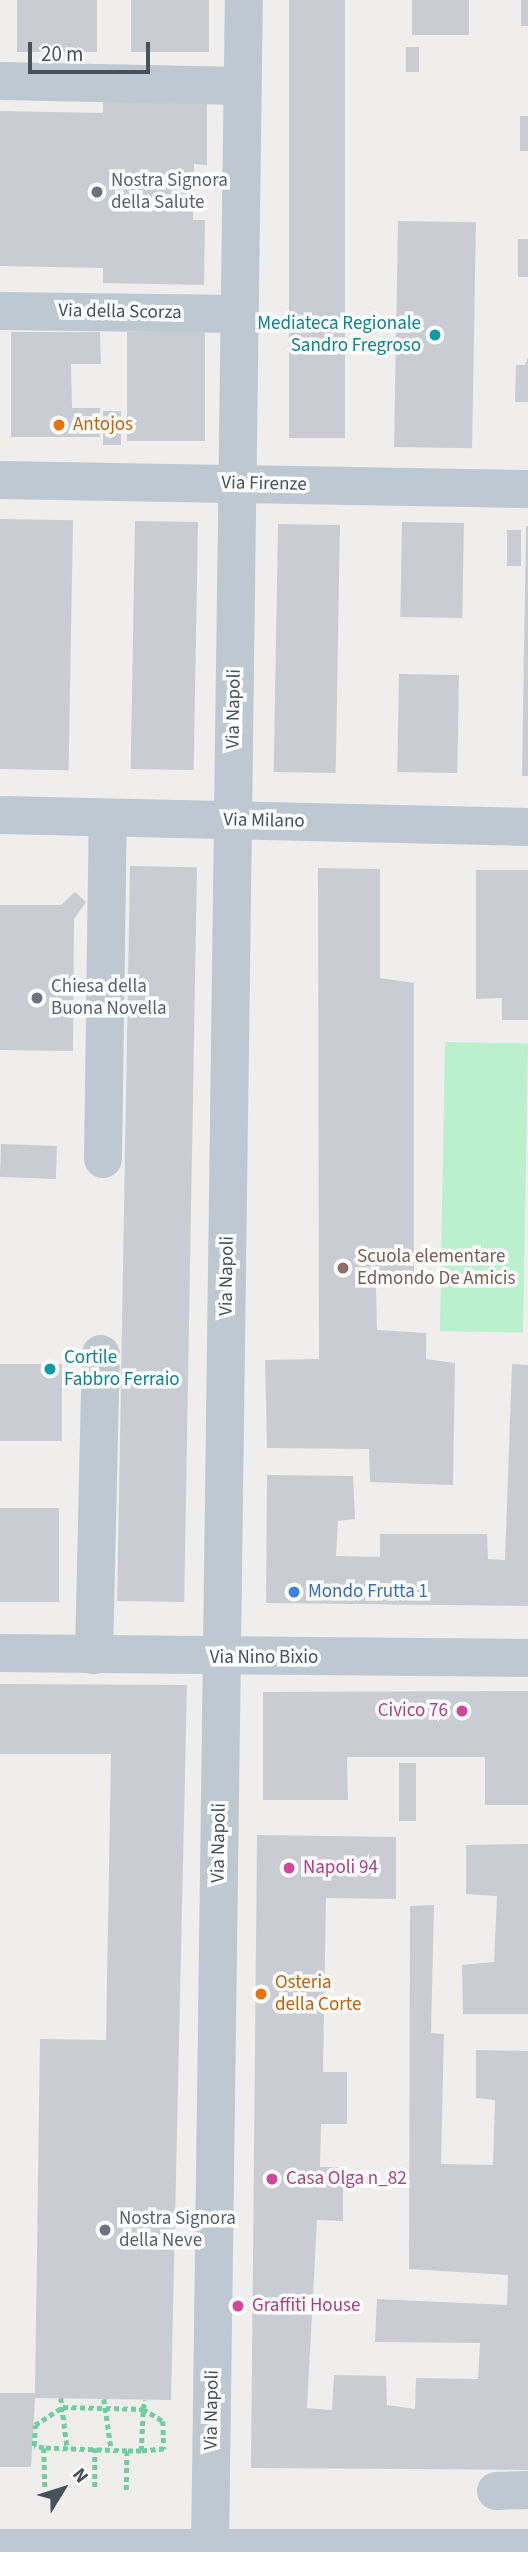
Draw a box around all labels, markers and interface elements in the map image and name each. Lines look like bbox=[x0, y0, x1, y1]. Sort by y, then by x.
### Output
scale bar bbox=[32, 28, 154, 72]
text: 20 m bbox=[41, 39, 83, 69]
place label: Nostra Signora della Salute bbox=[111, 170, 228, 214]
marker: Nostra Signora della Salute bbox=[89, 184, 105, 200]
street label: Via della Scorza bbox=[58, 300, 182, 324]
place label: Mediateca Regionale Sandro Fregroso bbox=[257, 313, 421, 357]
marker: Mediateca Regionale Sandro Fregroso bbox=[427, 327, 443, 343]
place label: Antojos bbox=[73, 414, 133, 436]
marker: Antojos bbox=[51, 417, 67, 433]
street label: Via Firenze bbox=[221, 472, 307, 496]
street label: Via Napoli bbox=[222, 669, 246, 749]
street label: Via Milano bbox=[223, 809, 305, 833]
place label: Chiesa della Buona Novella bbox=[51, 976, 167, 1020]
marker: Chiesa della Buona Novella bbox=[29, 990, 45, 1006]
street label: Via Napoli bbox=[215, 1236, 239, 1316]
place label: Scuola elementare Edmondo De Amicis bbox=[357, 1246, 515, 1290]
marker: Scuola elementare Edmondo De Amicis bbox=[335, 1260, 351, 1276]
place label: Cortile Fabbro Ferraio bbox=[64, 1347, 180, 1391]
marker: Cortile Fabbro Ferraio bbox=[42, 1361, 58, 1377]
place label: Mondo Frutta 1 bbox=[308, 1581, 428, 1603]
marker: Mondo Frutta 1 bbox=[286, 1584, 302, 1600]
street label: Via Nino Bixio bbox=[210, 1647, 318, 1669]
place label: Civico 76 bbox=[378, 1700, 448, 1722]
marker: Civico 76 bbox=[454, 1703, 470, 1719]
street label: Via Napoli bbox=[207, 1803, 231, 1883]
place label: Napoli 94 bbox=[303, 1857, 378, 1879]
marker: Napoli 94 bbox=[281, 1860, 297, 1876]
place label: Osteria della Corte bbox=[275, 1972, 361, 2016]
marker: Osteria della Corte bbox=[253, 1986, 269, 2002]
place label: Casa Olga n_82 bbox=[286, 2168, 407, 2190]
marker: Casa Olga n_82 bbox=[264, 2171, 280, 2187]
place label: Nostra Signora della Neve bbox=[119, 2208, 236, 2252]
marker: Nostra Signora della Neve bbox=[97, 2222, 113, 2238]
place label: Graffiti House bbox=[252, 2295, 360, 2317]
marker: Graffiti House bbox=[230, 2298, 246, 2314]
street label: Via Napoli bbox=[200, 2370, 224, 2450]
north arrow bbox=[28, 2454, 98, 2524]
text: N bbox=[65, 2462, 94, 2489]

